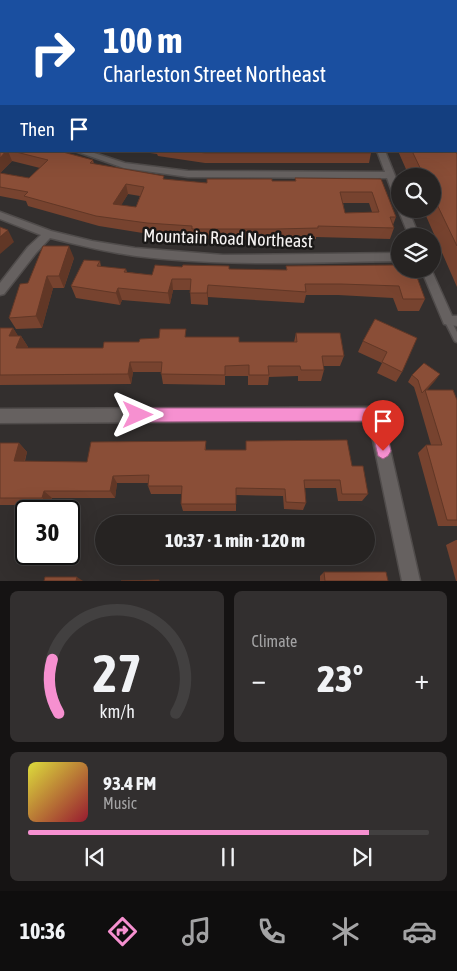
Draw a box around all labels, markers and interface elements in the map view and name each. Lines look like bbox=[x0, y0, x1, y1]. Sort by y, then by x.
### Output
icon: right bbox=[20, 20, 85, 85]
text: 100 m bbox=[103, 20, 182, 60]
text: Charleston Street Northeast bbox=[103, 61, 326, 87]
icon: arrive bbox=[65, 115, 93, 143]
text: Then bbox=[20, 118, 55, 140]
map controls bbox=[391, 168, 441, 278]
button: search bbox=[391, 168, 441, 218]
street label: Mountain Road Northeast bbox=[143, 225, 313, 251]
button: layers bbox=[391, 228, 441, 278]
position arrow bbox=[111, 388, 163, 440]
pin bbox=[362, 400, 404, 451]
icon: arrive bbox=[369, 407, 397, 435]
speed limit sign: 30 bbox=[15, 500, 80, 565]
text: 10:37 · 1 min · 120 m bbox=[165, 529, 305, 551]
text: Climate bbox=[252, 632, 297, 650]
text: 27 bbox=[92, 643, 141, 703]
text: 23° bbox=[317, 657, 363, 700]
text: − bbox=[252, 663, 266, 695]
text: + bbox=[414, 663, 429, 695]
text: km/h bbox=[99, 701, 134, 722]
text: 93.4 FM bbox=[103, 772, 156, 794]
text: Music bbox=[103, 794, 137, 812]
icon: previous bbox=[81, 843, 109, 871]
icon: pause bbox=[214, 843, 242, 871]
icon: next bbox=[348, 843, 376, 871]
icon: directions bbox=[105, 914, 140, 949]
icon: music bbox=[179, 914, 214, 949]
icon: phone bbox=[254, 914, 289, 949]
icon: climate bbox=[328, 914, 363, 949]
icon: car bbox=[402, 914, 437, 949]
text: 10:36 bbox=[20, 918, 65, 944]

